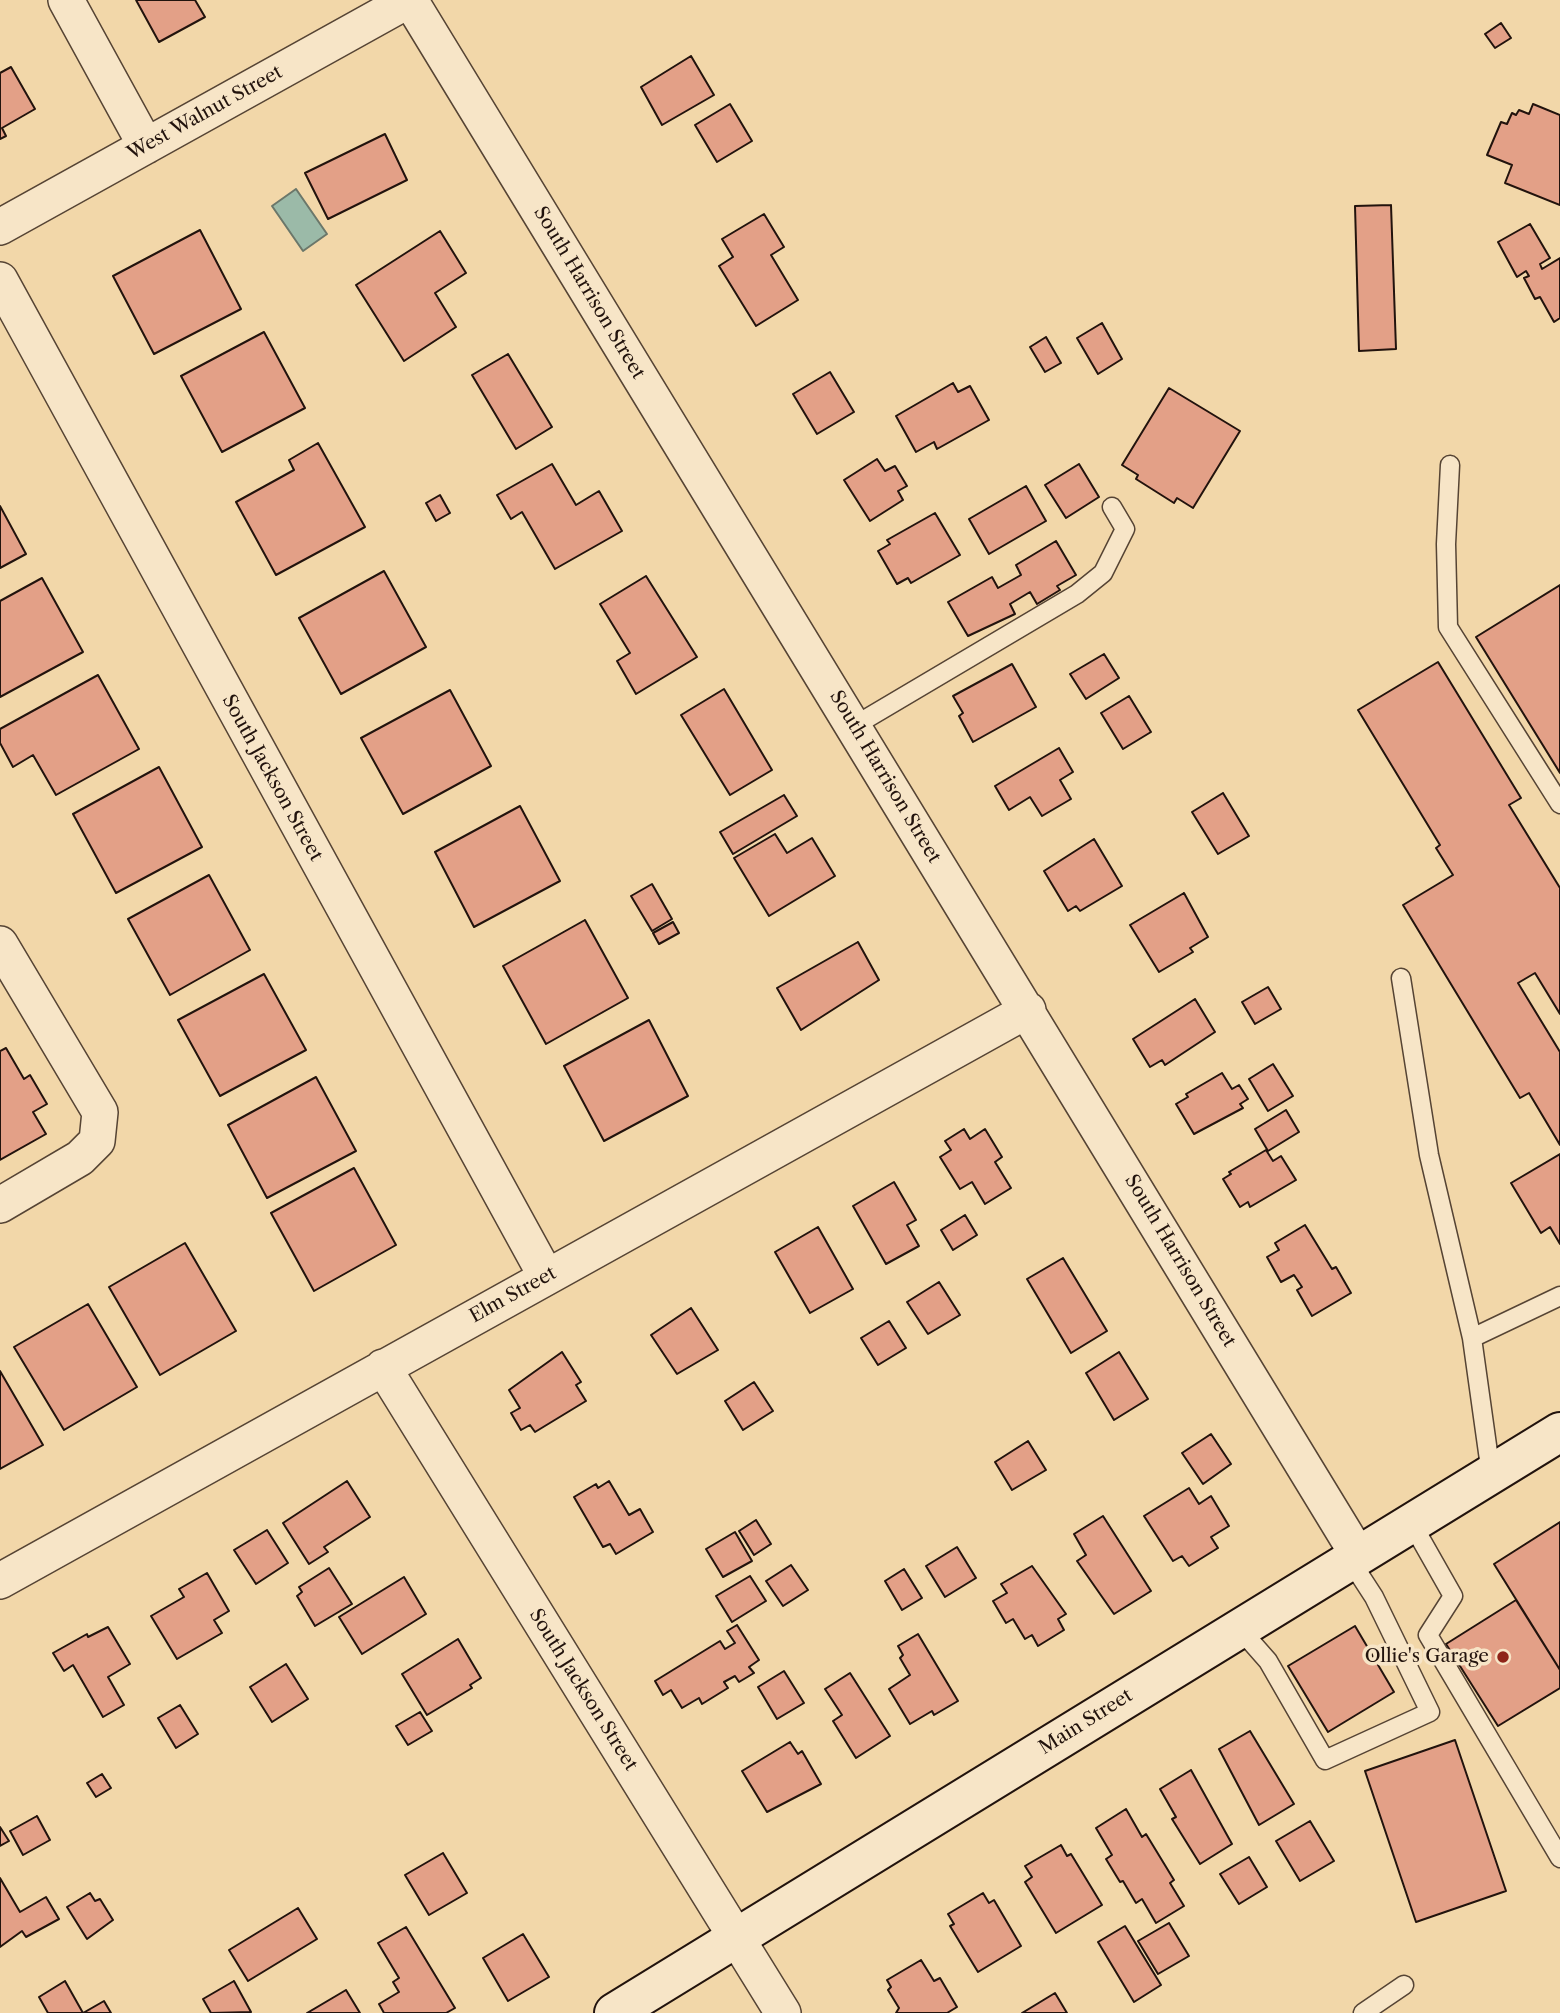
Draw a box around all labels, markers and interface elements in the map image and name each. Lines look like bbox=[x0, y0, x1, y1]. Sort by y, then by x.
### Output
street label: West Walnut Street bbox=[123, 61, 287, 165]
street label: South Harrison Street bbox=[528, 203, 650, 383]
street label: South Harrison Street bbox=[824, 687, 946, 867]
street label: South Jackson Street bbox=[217, 691, 327, 865]
street label: South Harrison Street bbox=[1119, 1171, 1241, 1351]
street label: Elm Street bbox=[466, 1262, 560, 1328]
street label: South Jackson Street bbox=[524, 1605, 642, 1775]
place label: Ollie's Garage bbox=[1365, 1646, 1489, 1668]
marker: Ollie's Garage bbox=[1495, 1649, 1511, 1665]
street label: Main Street bbox=[1035, 1684, 1137, 1760]

